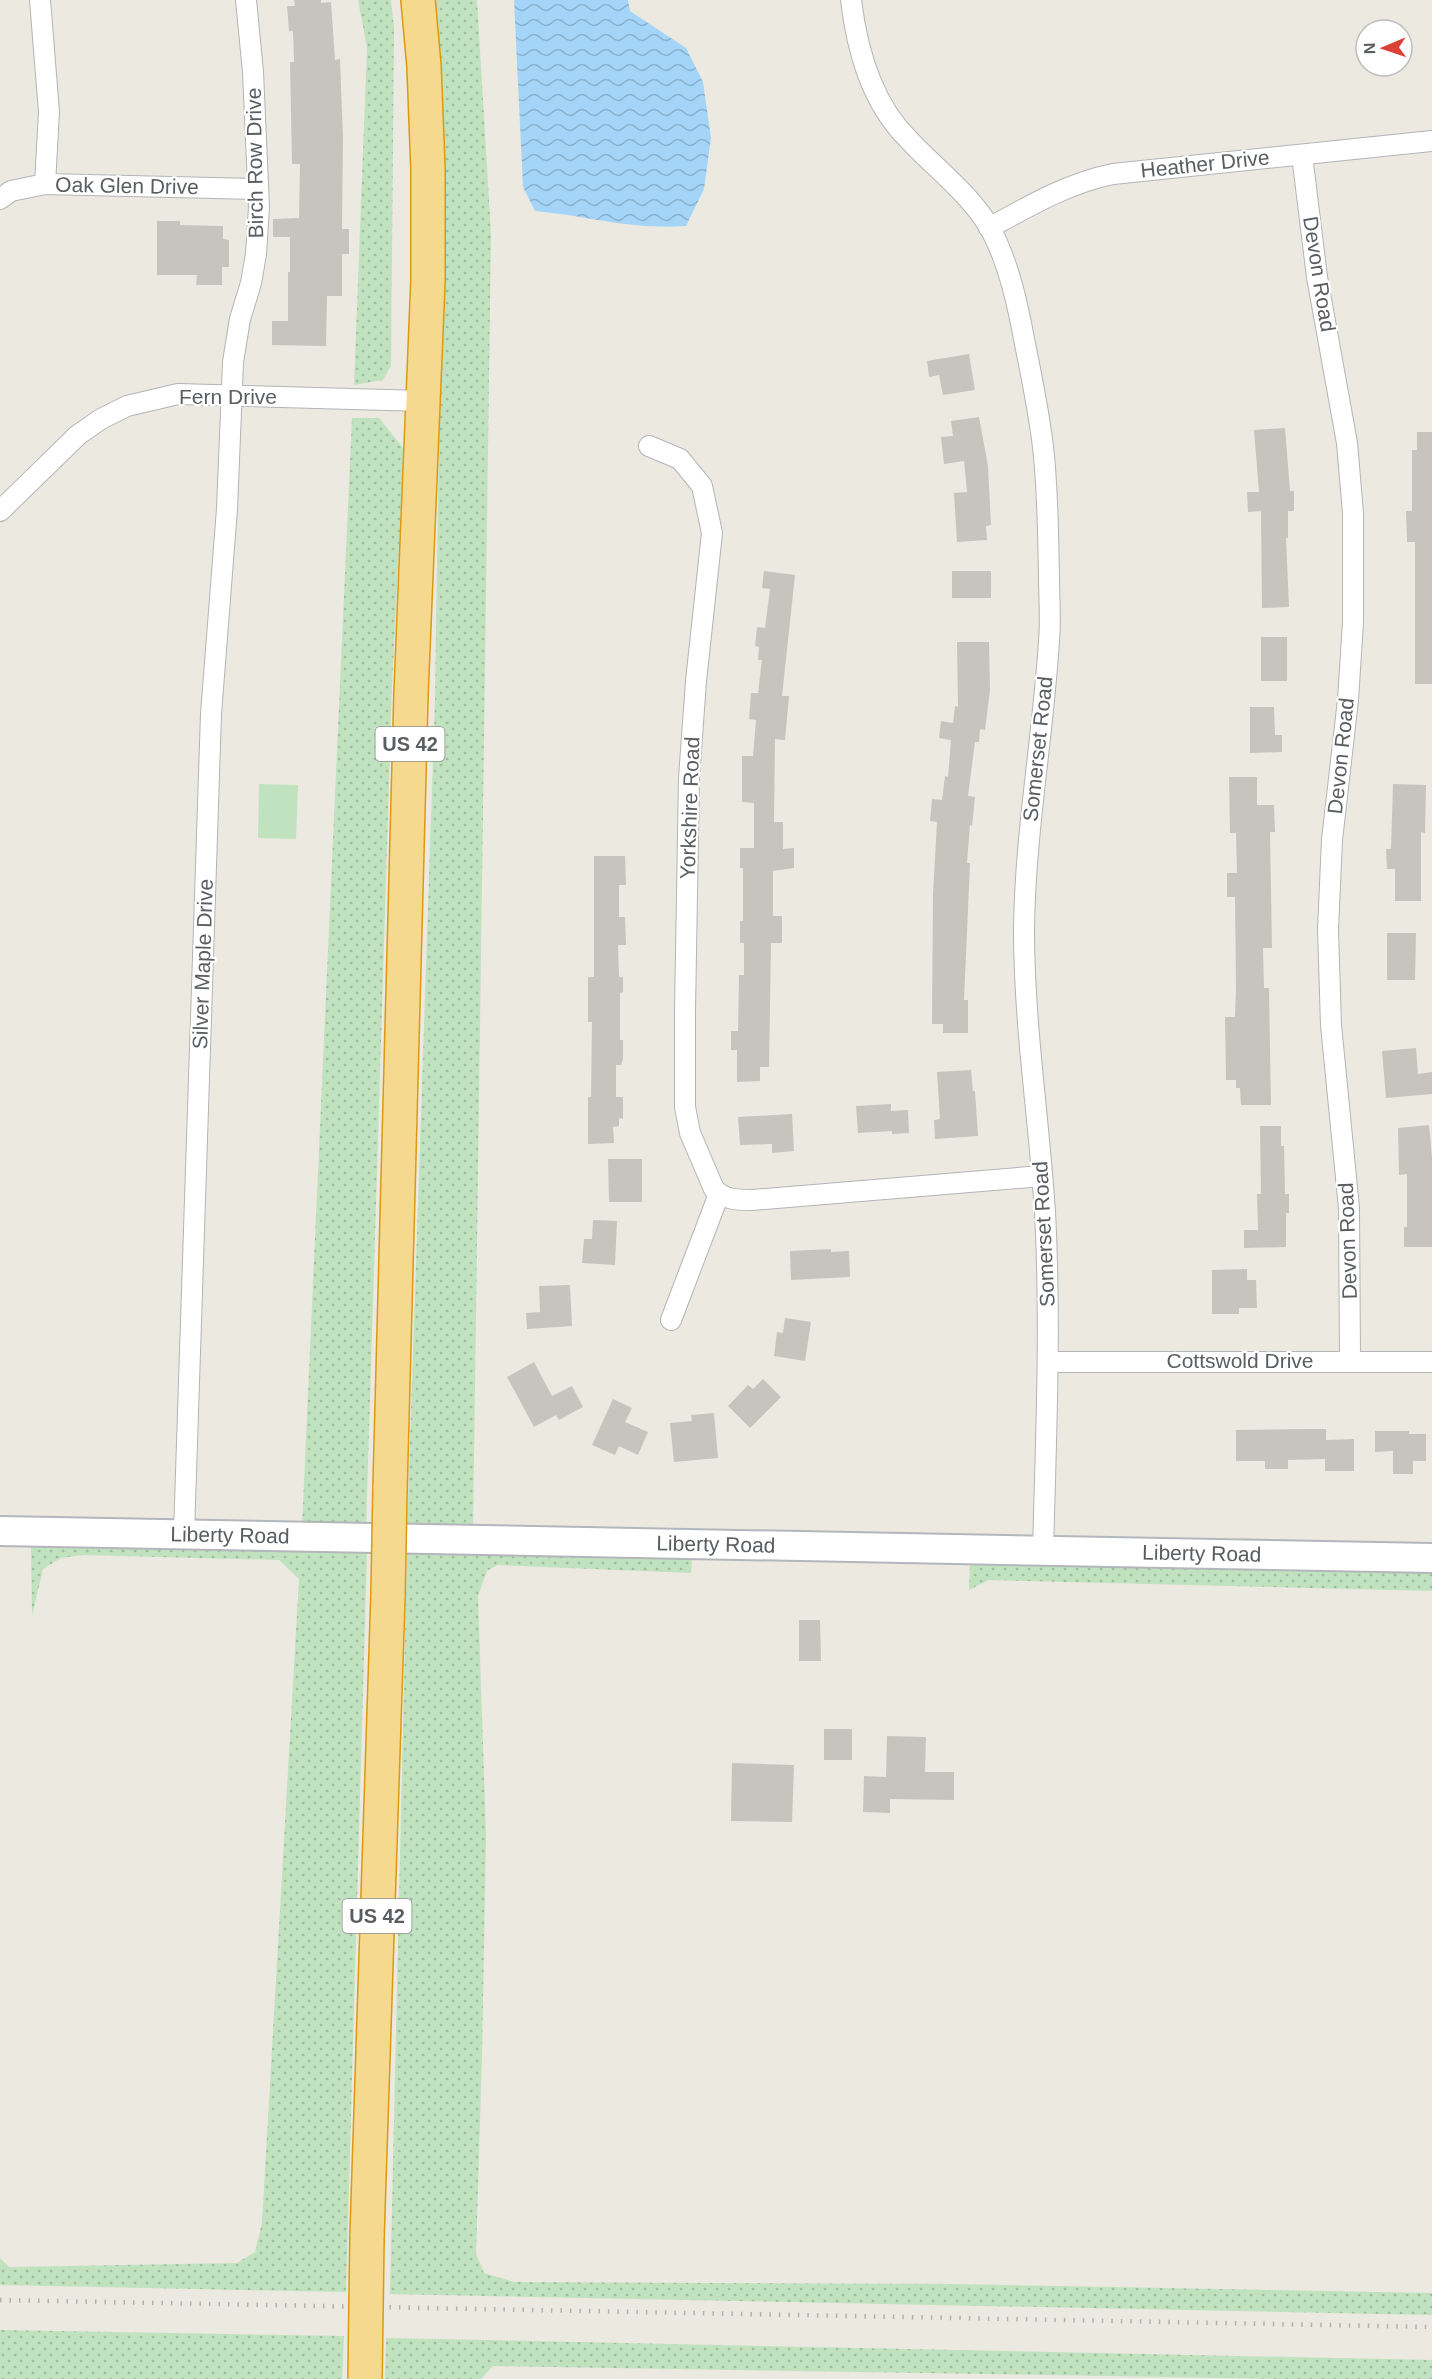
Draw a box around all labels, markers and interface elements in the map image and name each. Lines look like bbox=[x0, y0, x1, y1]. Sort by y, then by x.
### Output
north arrow bbox=[1354, 18, 1414, 78]
text: N bbox=[1361, 42, 1378, 55]
street label: Birch Row Drive bbox=[242, 88, 267, 238]
street label: Heather Drive bbox=[1139, 145, 1271, 182]
street label: Oak Glen Drive bbox=[55, 173, 199, 198]
street label: Devon Road bbox=[1299, 214, 1340, 333]
street label: Fern Drive bbox=[179, 385, 277, 408]
street label: Somerset Road bbox=[1018, 675, 1057, 823]
street label: Devon Road bbox=[1323, 697, 1358, 815]
road number: US 42 bbox=[376, 727, 444, 761]
street label: Yorkshire Road bbox=[676, 736, 703, 880]
street label: Silver Maple Drive bbox=[188, 878, 217, 1050]
street label: Somerset Road bbox=[1028, 1161, 1059, 1307]
street label: Devon Road bbox=[1334, 1182, 1361, 1300]
street label: Cottswold Drive bbox=[1166, 1349, 1314, 1372]
street label: Liberty Road bbox=[170, 1522, 290, 1547]
street label: Liberty Road bbox=[656, 1531, 776, 1557]
street label: Liberty Road bbox=[1142, 1541, 1262, 1566]
road number: US 42 bbox=[342, 1899, 412, 1933]

